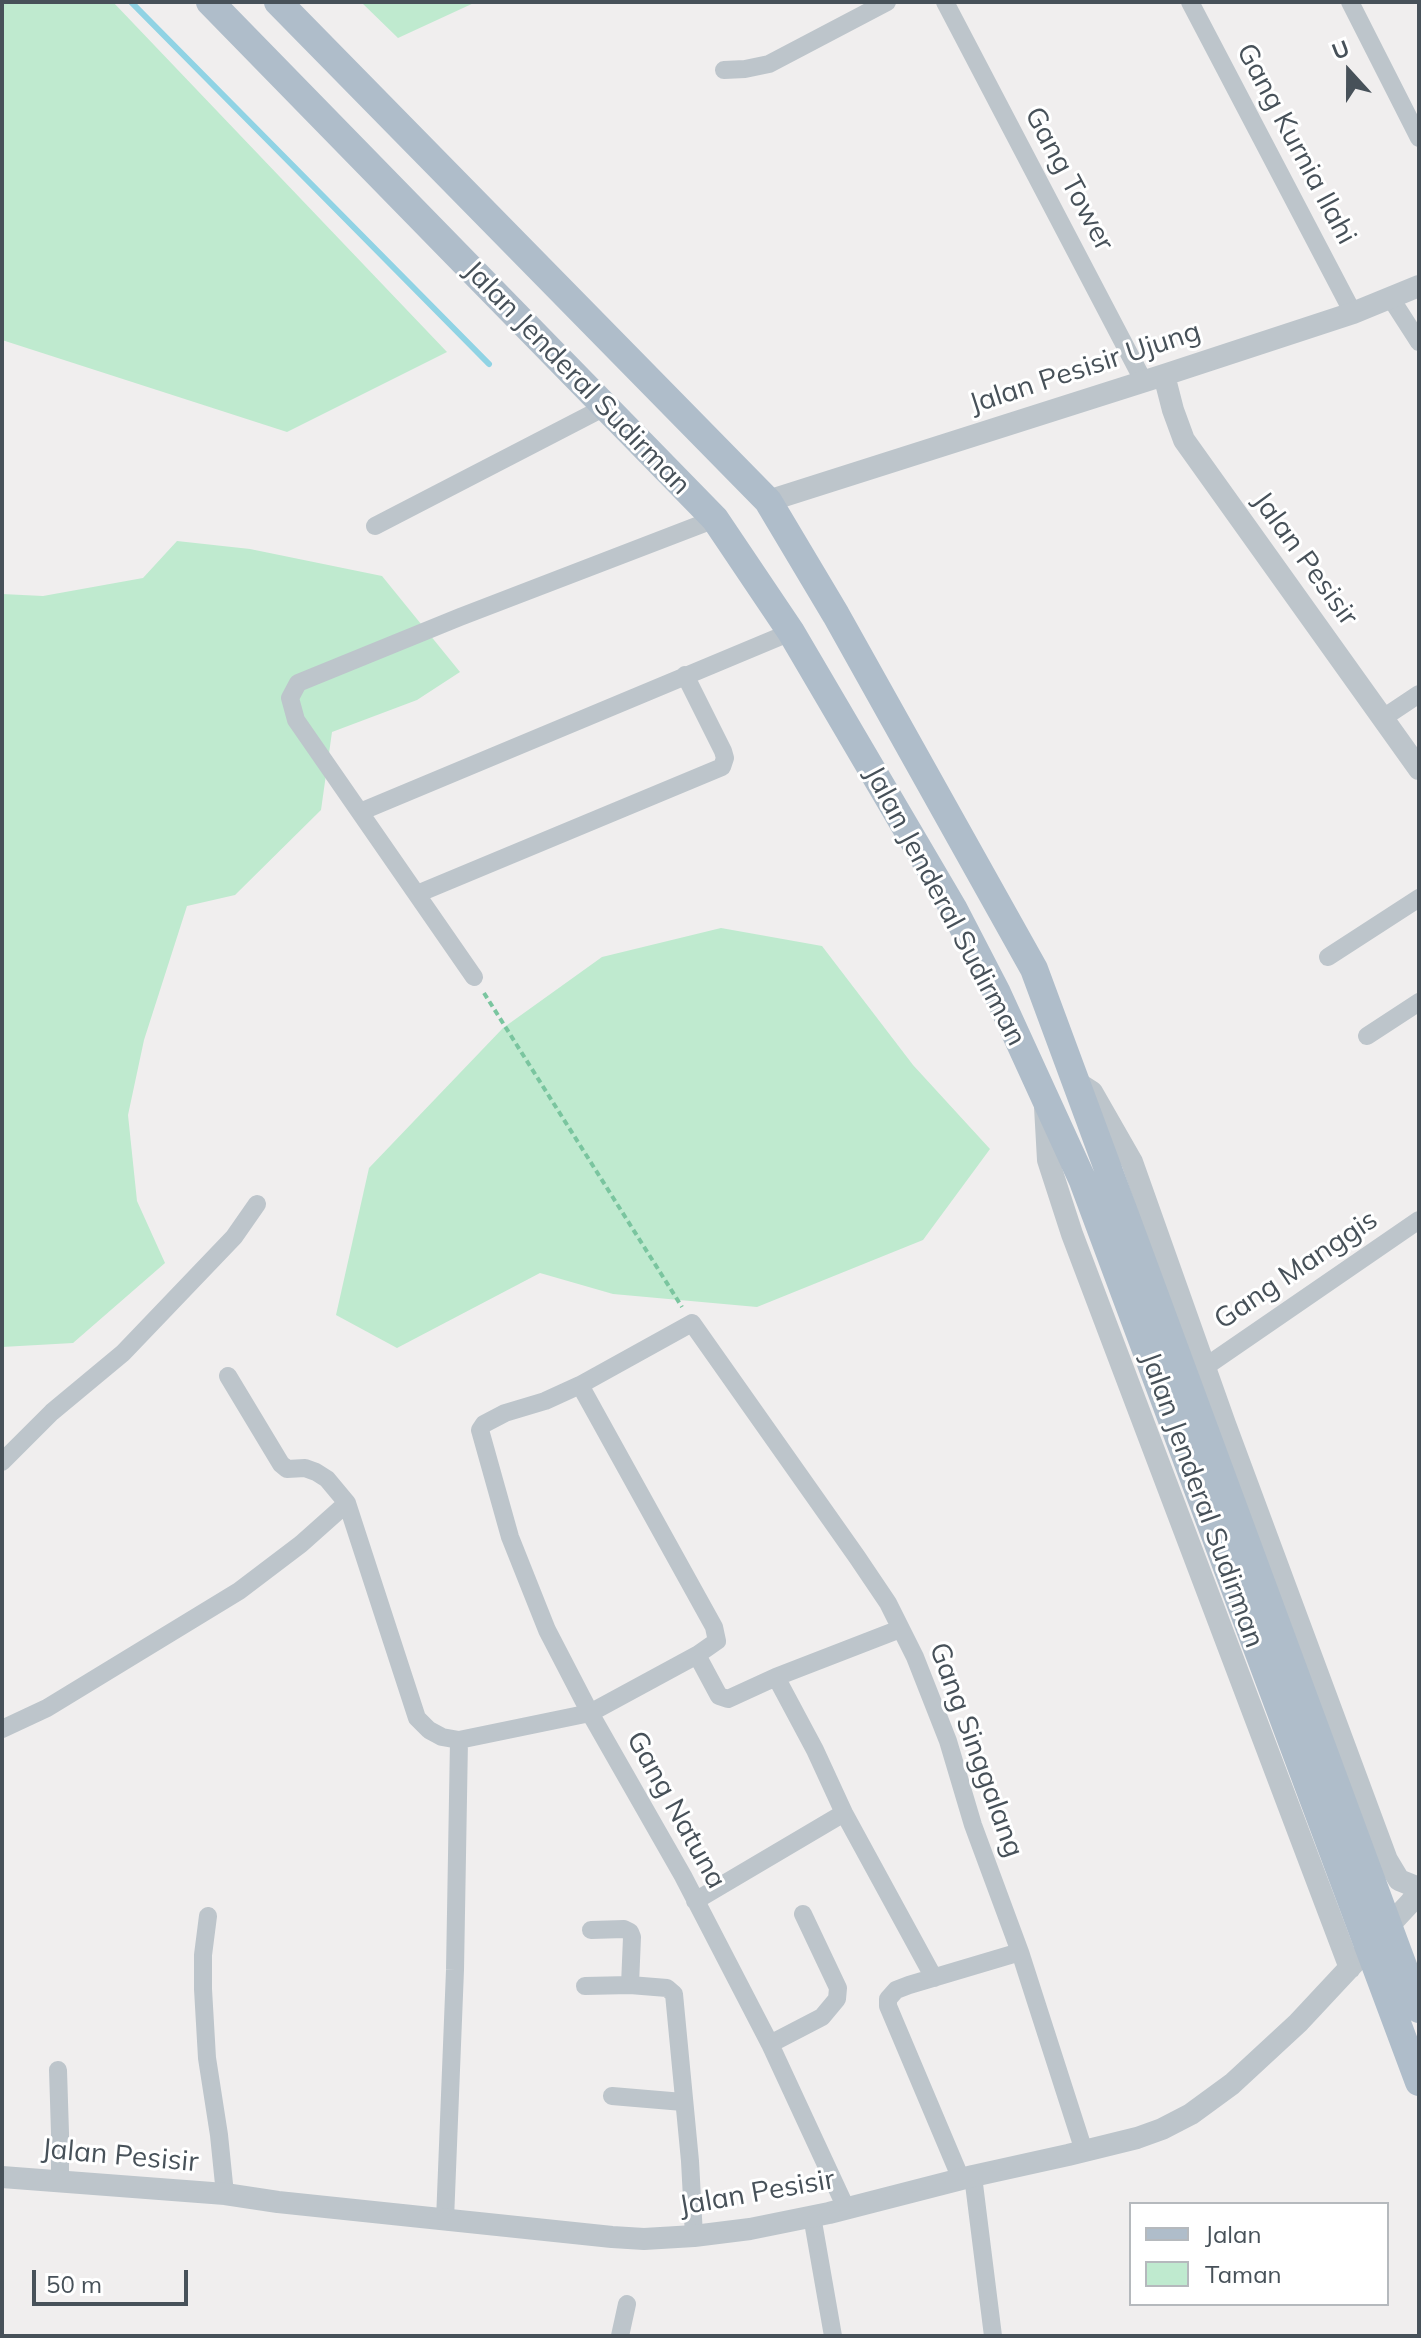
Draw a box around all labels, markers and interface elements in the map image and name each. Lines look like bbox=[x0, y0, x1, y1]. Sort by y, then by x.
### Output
north arrow bbox=[1309, 32, 1389, 112]
text: U bbox=[1328, 34, 1353, 66]
street label: Gang Kurnia Ilahi bbox=[1229, 38, 1363, 250]
street label: Gang Tower bbox=[1017, 101, 1121, 257]
street label: Jalan Jenderal Sudirman bbox=[457, 254, 697, 502]
street label: Jalan Pesisir Ujung bbox=[965, 315, 1205, 421]
street label: Jalan Pesisir bbox=[1245, 485, 1365, 633]
street label: Jalan Jenderal Sudirman bbox=[857, 760, 1033, 1052]
street label: Gang Manggis bbox=[1208, 1203, 1384, 1337]
street label: Jalan Jenderal Sudirman bbox=[1133, 1348, 1271, 1652]
street label: Gang Singgalang bbox=[922, 1638, 1030, 1862]
street label: Gang Natuna bbox=[619, 1725, 733, 1895]
street label: Jalan Pesisir bbox=[40, 2132, 200, 2180]
street label: Jalan Pesisir bbox=[677, 2163, 837, 2223]
legend bbox=[1129, 2202, 1389, 2306]
text: Jalan bbox=[1205, 2219, 1261, 2249]
scale bar bbox=[36, 2254, 192, 2304]
text: Taman bbox=[1205, 2259, 1282, 2289]
text: 50 m bbox=[46, 2269, 102, 2299]

